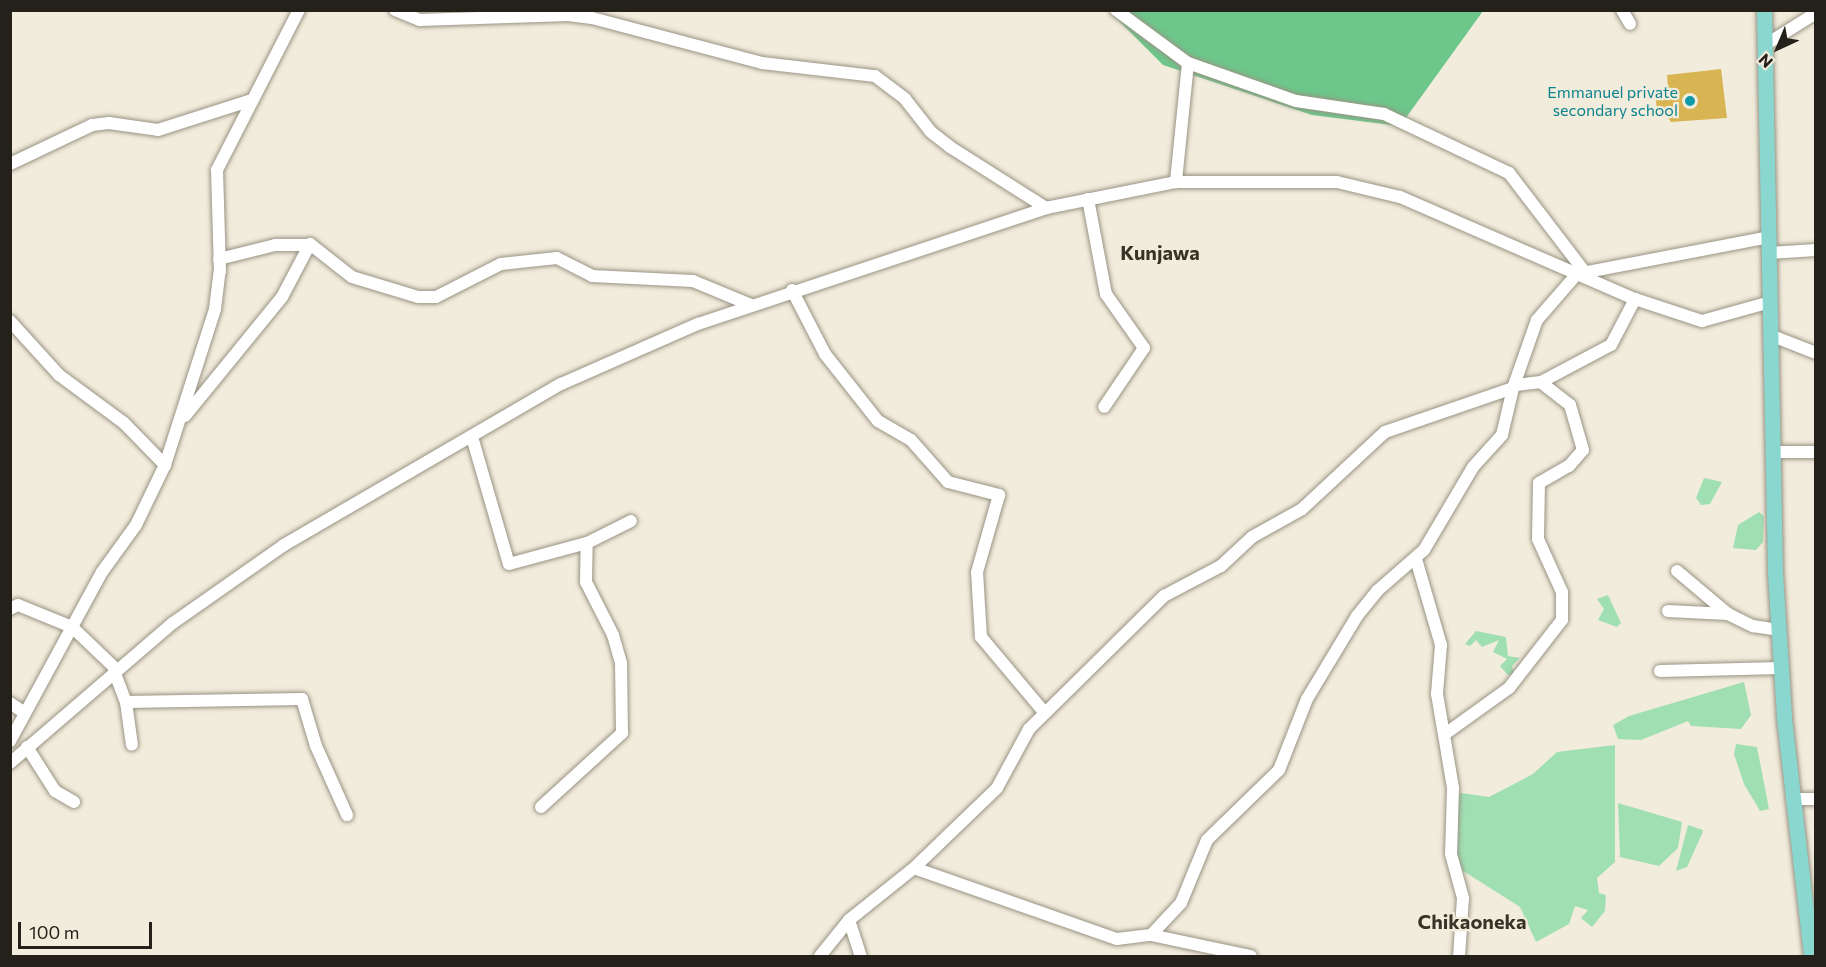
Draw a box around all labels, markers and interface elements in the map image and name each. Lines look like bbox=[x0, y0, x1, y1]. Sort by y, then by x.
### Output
north arrow bbox=[1748, 18, 1808, 78]
text: N bbox=[1754, 50, 1776, 72]
place label: Emmanuel private secondary school bbox=[1547, 82, 1678, 120]
marker: Emmanuel private secondary school bbox=[1683, 94, 1697, 108]
district label: Kunjawa bbox=[1120, 240, 1200, 264]
district label: Chikaoneka bbox=[1418, 909, 1526, 933]
scale bar bbox=[21, 910, 154, 948]
text: 100 m bbox=[29, 921, 79, 943]

